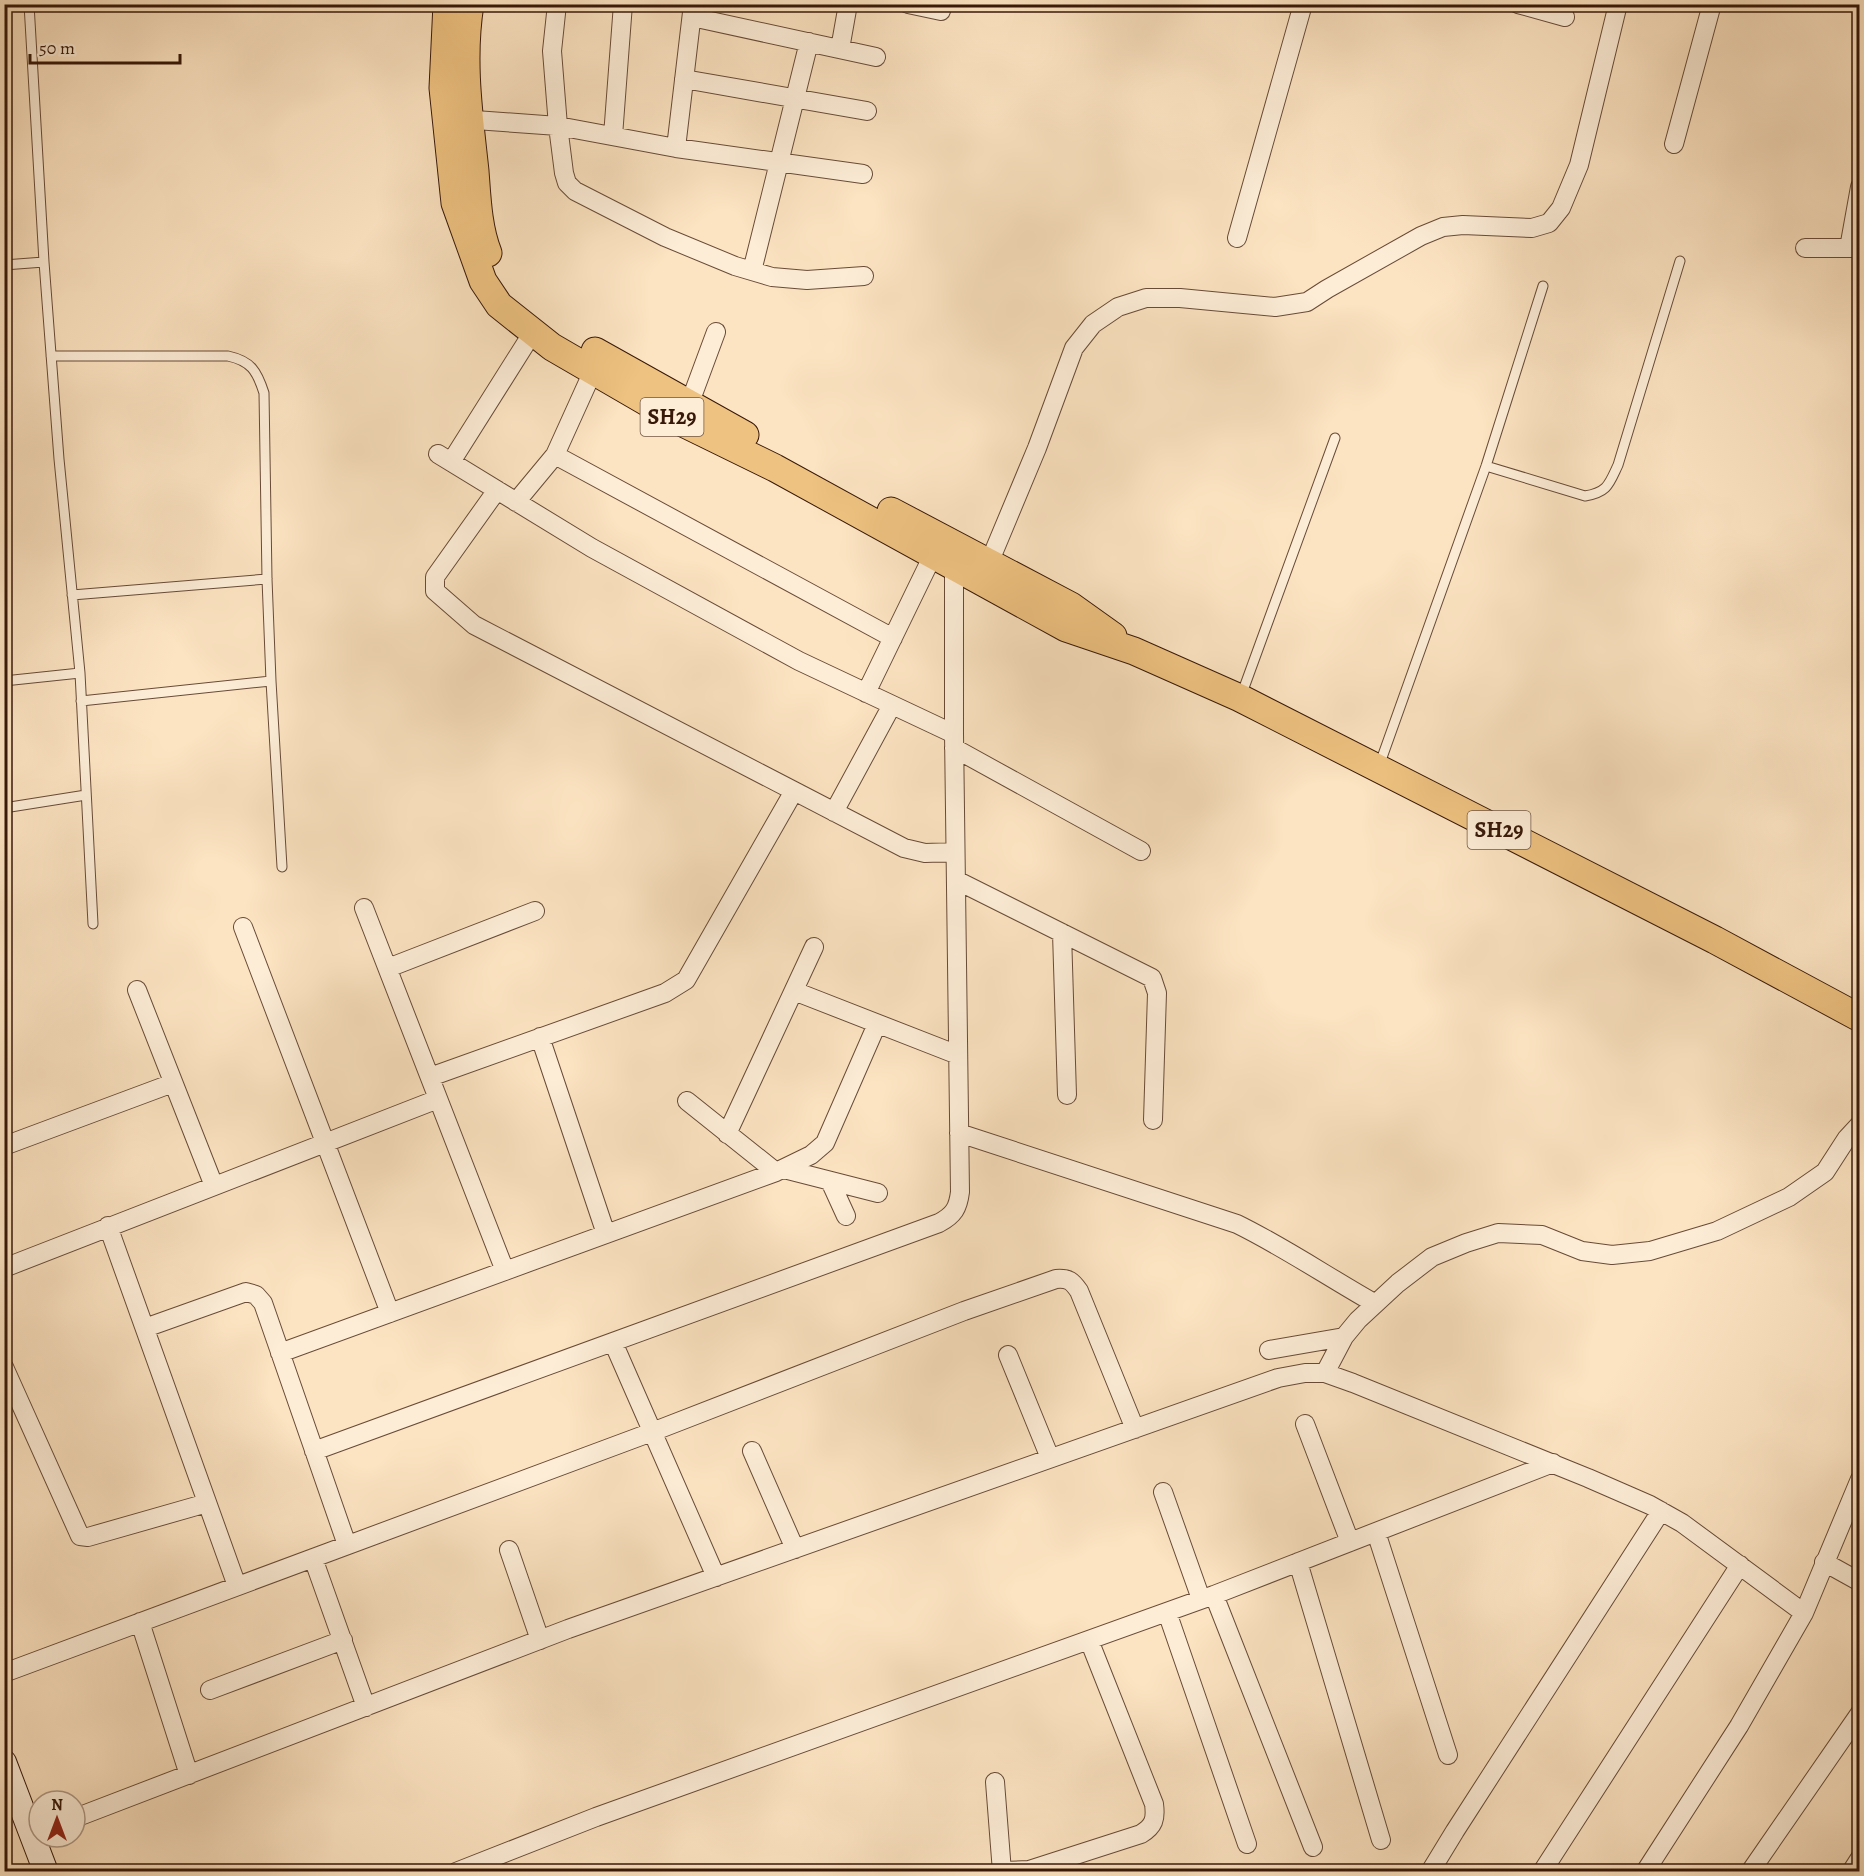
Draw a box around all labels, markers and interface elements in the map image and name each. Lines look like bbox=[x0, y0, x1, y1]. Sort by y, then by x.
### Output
scale bar bbox=[30, 27, 180, 65]
text: 50 m bbox=[39, 36, 75, 60]
road number: SH29 bbox=[640, 398, 704, 436]
road number: SH29 bbox=[1468, 811, 1530, 849]
north arrow bbox=[27, 1789, 87, 1849]
text: N bbox=[51, 1794, 63, 1816]

